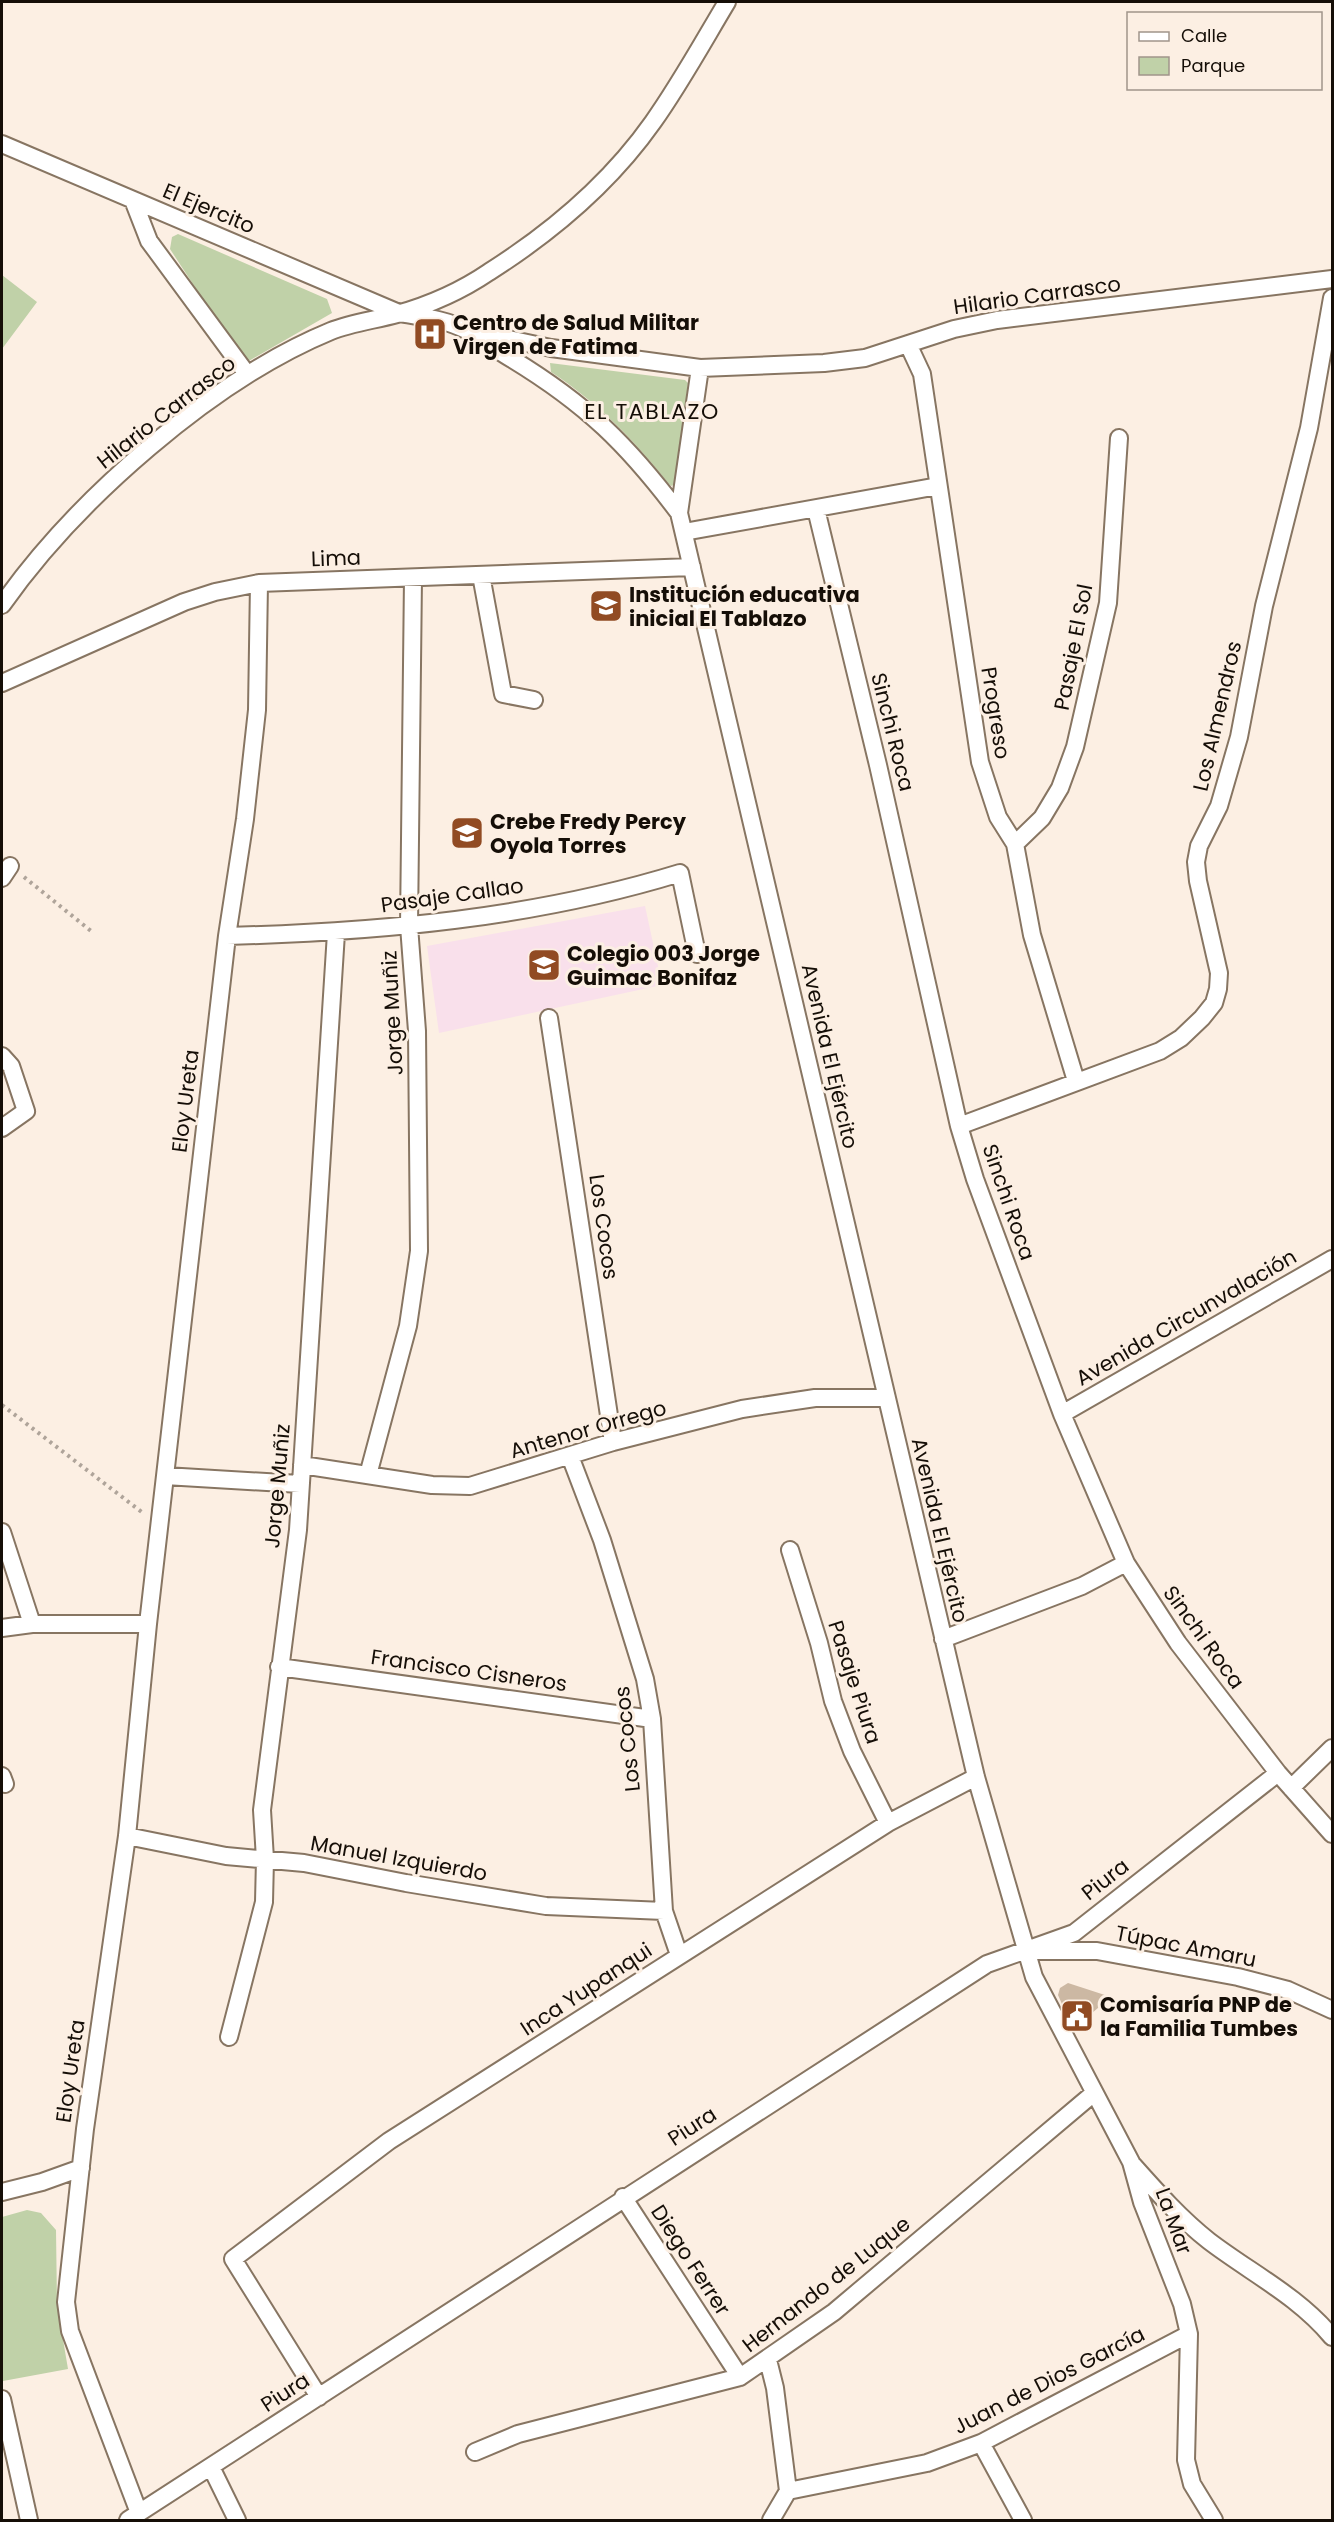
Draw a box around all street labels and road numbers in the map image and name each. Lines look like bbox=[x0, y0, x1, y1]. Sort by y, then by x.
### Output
street label: El Ejercito bbox=[159, 176, 259, 240]
street label: Hilario Carrasco bbox=[952, 269, 1122, 321]
street label: Hilario Carrasco bbox=[91, 349, 241, 475]
street label: Lima bbox=[310, 543, 362, 573]
street label: Pasaje El Sol bbox=[1047, 581, 1099, 713]
street label: Los Almendros bbox=[1186, 638, 1248, 794]
street label: Progreso bbox=[974, 665, 1018, 761]
street label: Sinchi Roca bbox=[864, 670, 922, 794]
street label: Pasaje Callao bbox=[379, 871, 525, 919]
street label: Jorge Muñiz bbox=[374, 950, 410, 1076]
street label: Avenida El Ejército bbox=[795, 961, 865, 1151]
street label: Eloy Ureta bbox=[164, 1048, 206, 1154]
street label: Sinchi Roca bbox=[976, 1140, 1042, 1264]
street label: Los Cocos bbox=[582, 1173, 626, 1281]
street label: Avenida Circunvalación bbox=[1070, 1242, 1302, 1392]
street label: Antenor Orrego bbox=[506, 1393, 670, 1465]
street label: Jorge Muñiz bbox=[257, 1423, 297, 1549]
street label: Avenida El Ejército bbox=[905, 1435, 975, 1625]
street label: Sinchi Roca bbox=[1157, 1580, 1251, 1694]
street label: Pasaje Piura bbox=[821, 1617, 889, 1747]
street label: Francisco Cisneros bbox=[369, 1642, 569, 1698]
street label: Los Cocos bbox=[607, 1685, 647, 1793]
street label: Manuel Izquierdo bbox=[308, 1828, 490, 1888]
street label: Piura bbox=[1075, 1851, 1135, 1907]
street label: Túpac Amaru bbox=[1113, 1918, 1259, 1974]
street label: Inca Yupanqui bbox=[515, 1936, 657, 2042]
street label: Eloy Ureta bbox=[48, 2018, 92, 2124]
street label: Piura bbox=[662, 2099, 722, 2153]
street label: La Mar bbox=[1149, 2184, 1199, 2259]
street label: Diego Ferrer bbox=[644, 2199, 738, 2321]
street label: Hernando de Luque bbox=[736, 2209, 916, 2359]
street label: Juan de Dios García bbox=[948, 2319, 1150, 2441]
street label: Piura bbox=[255, 2365, 315, 2419]

